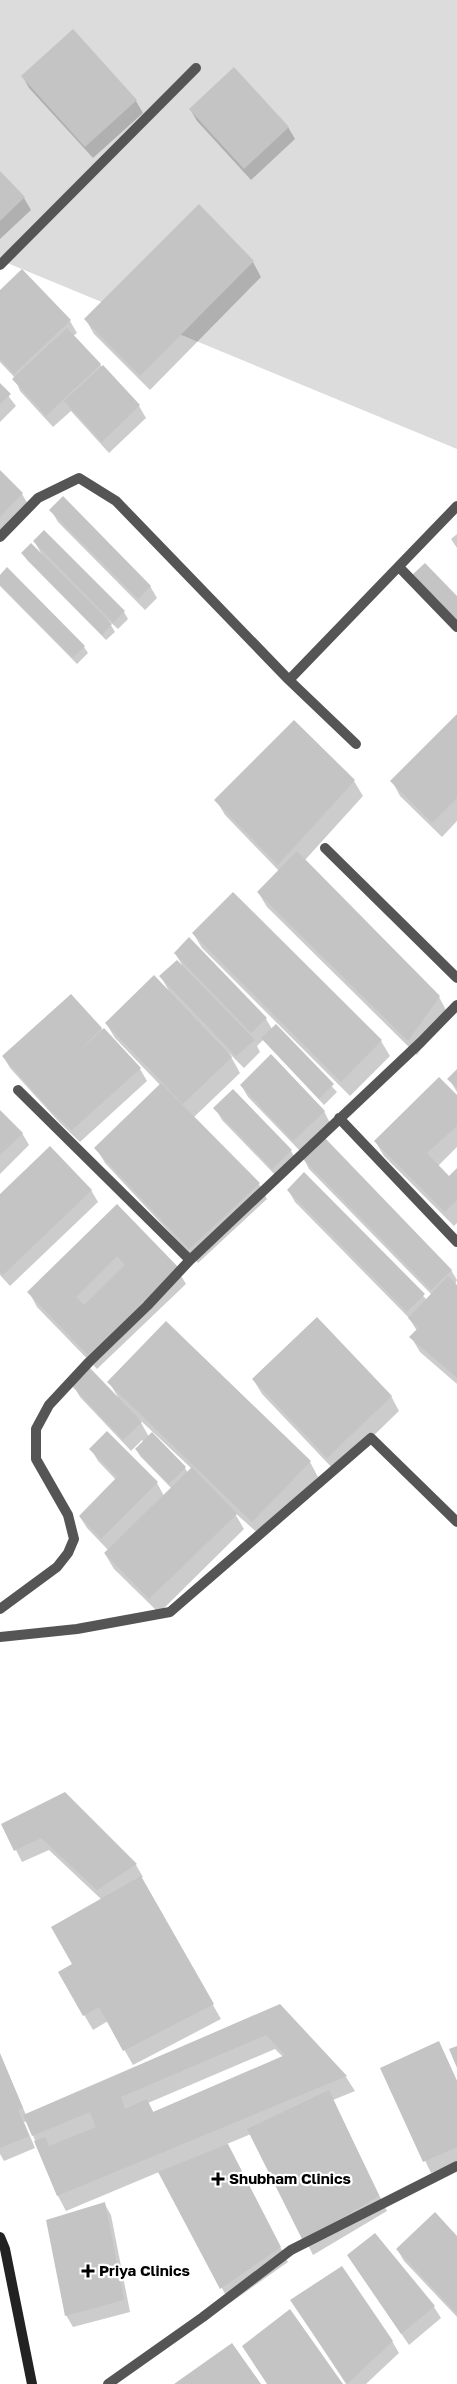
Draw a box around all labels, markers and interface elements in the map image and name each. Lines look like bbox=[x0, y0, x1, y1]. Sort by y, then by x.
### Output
place label: Shubham Clinics bbox=[229, 2169, 351, 2187]
marker: Shubham Clinics bbox=[211, 2172, 225, 2186]
place label: Priya Clinics bbox=[99, 2261, 190, 2279]
marker: Priya Clinics bbox=[81, 2264, 95, 2278]

